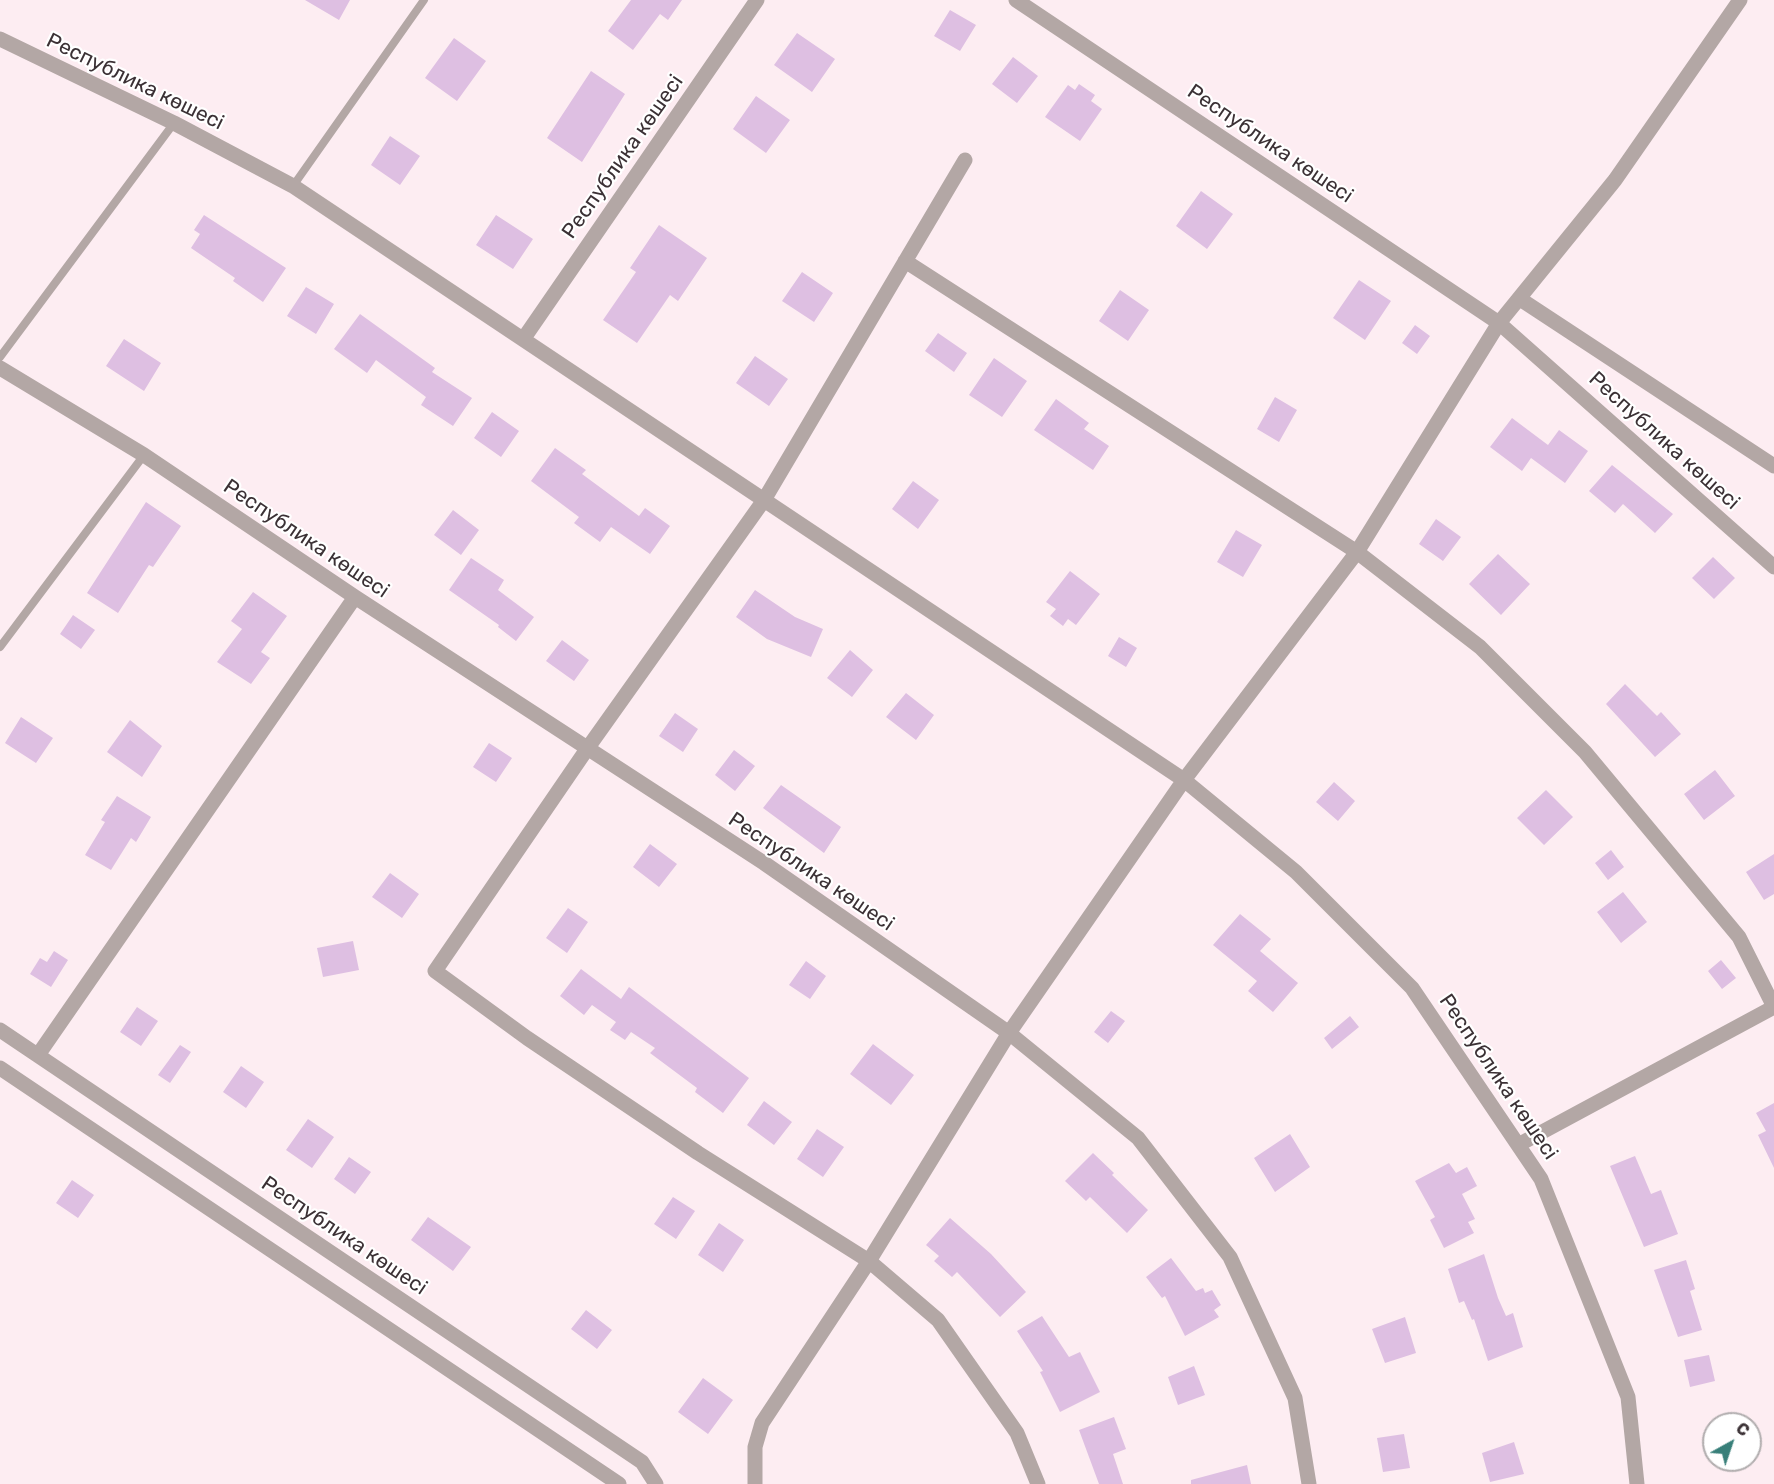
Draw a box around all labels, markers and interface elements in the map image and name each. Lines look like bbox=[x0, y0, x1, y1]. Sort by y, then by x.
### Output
street label: Республика көшесі bbox=[42, 28, 228, 136]
street label: Республика көшесі bbox=[557, 70, 689, 244]
street label: Республика көшесі bbox=[1182, 79, 1358, 209]
street label: Республика көшесі bbox=[1583, 367, 1745, 515]
street label: Республика көшесі bbox=[218, 474, 394, 604]
street label: Республика көшесі bbox=[723, 807, 899, 937]
street label: Республика көшесі bbox=[1433, 989, 1563, 1165]
street label: Республика көшесі bbox=[256, 1171, 432, 1301]
north arrow bbox=[1702, 1412, 1762, 1472]
text: С bbox=[1732, 1418, 1753, 1440]

